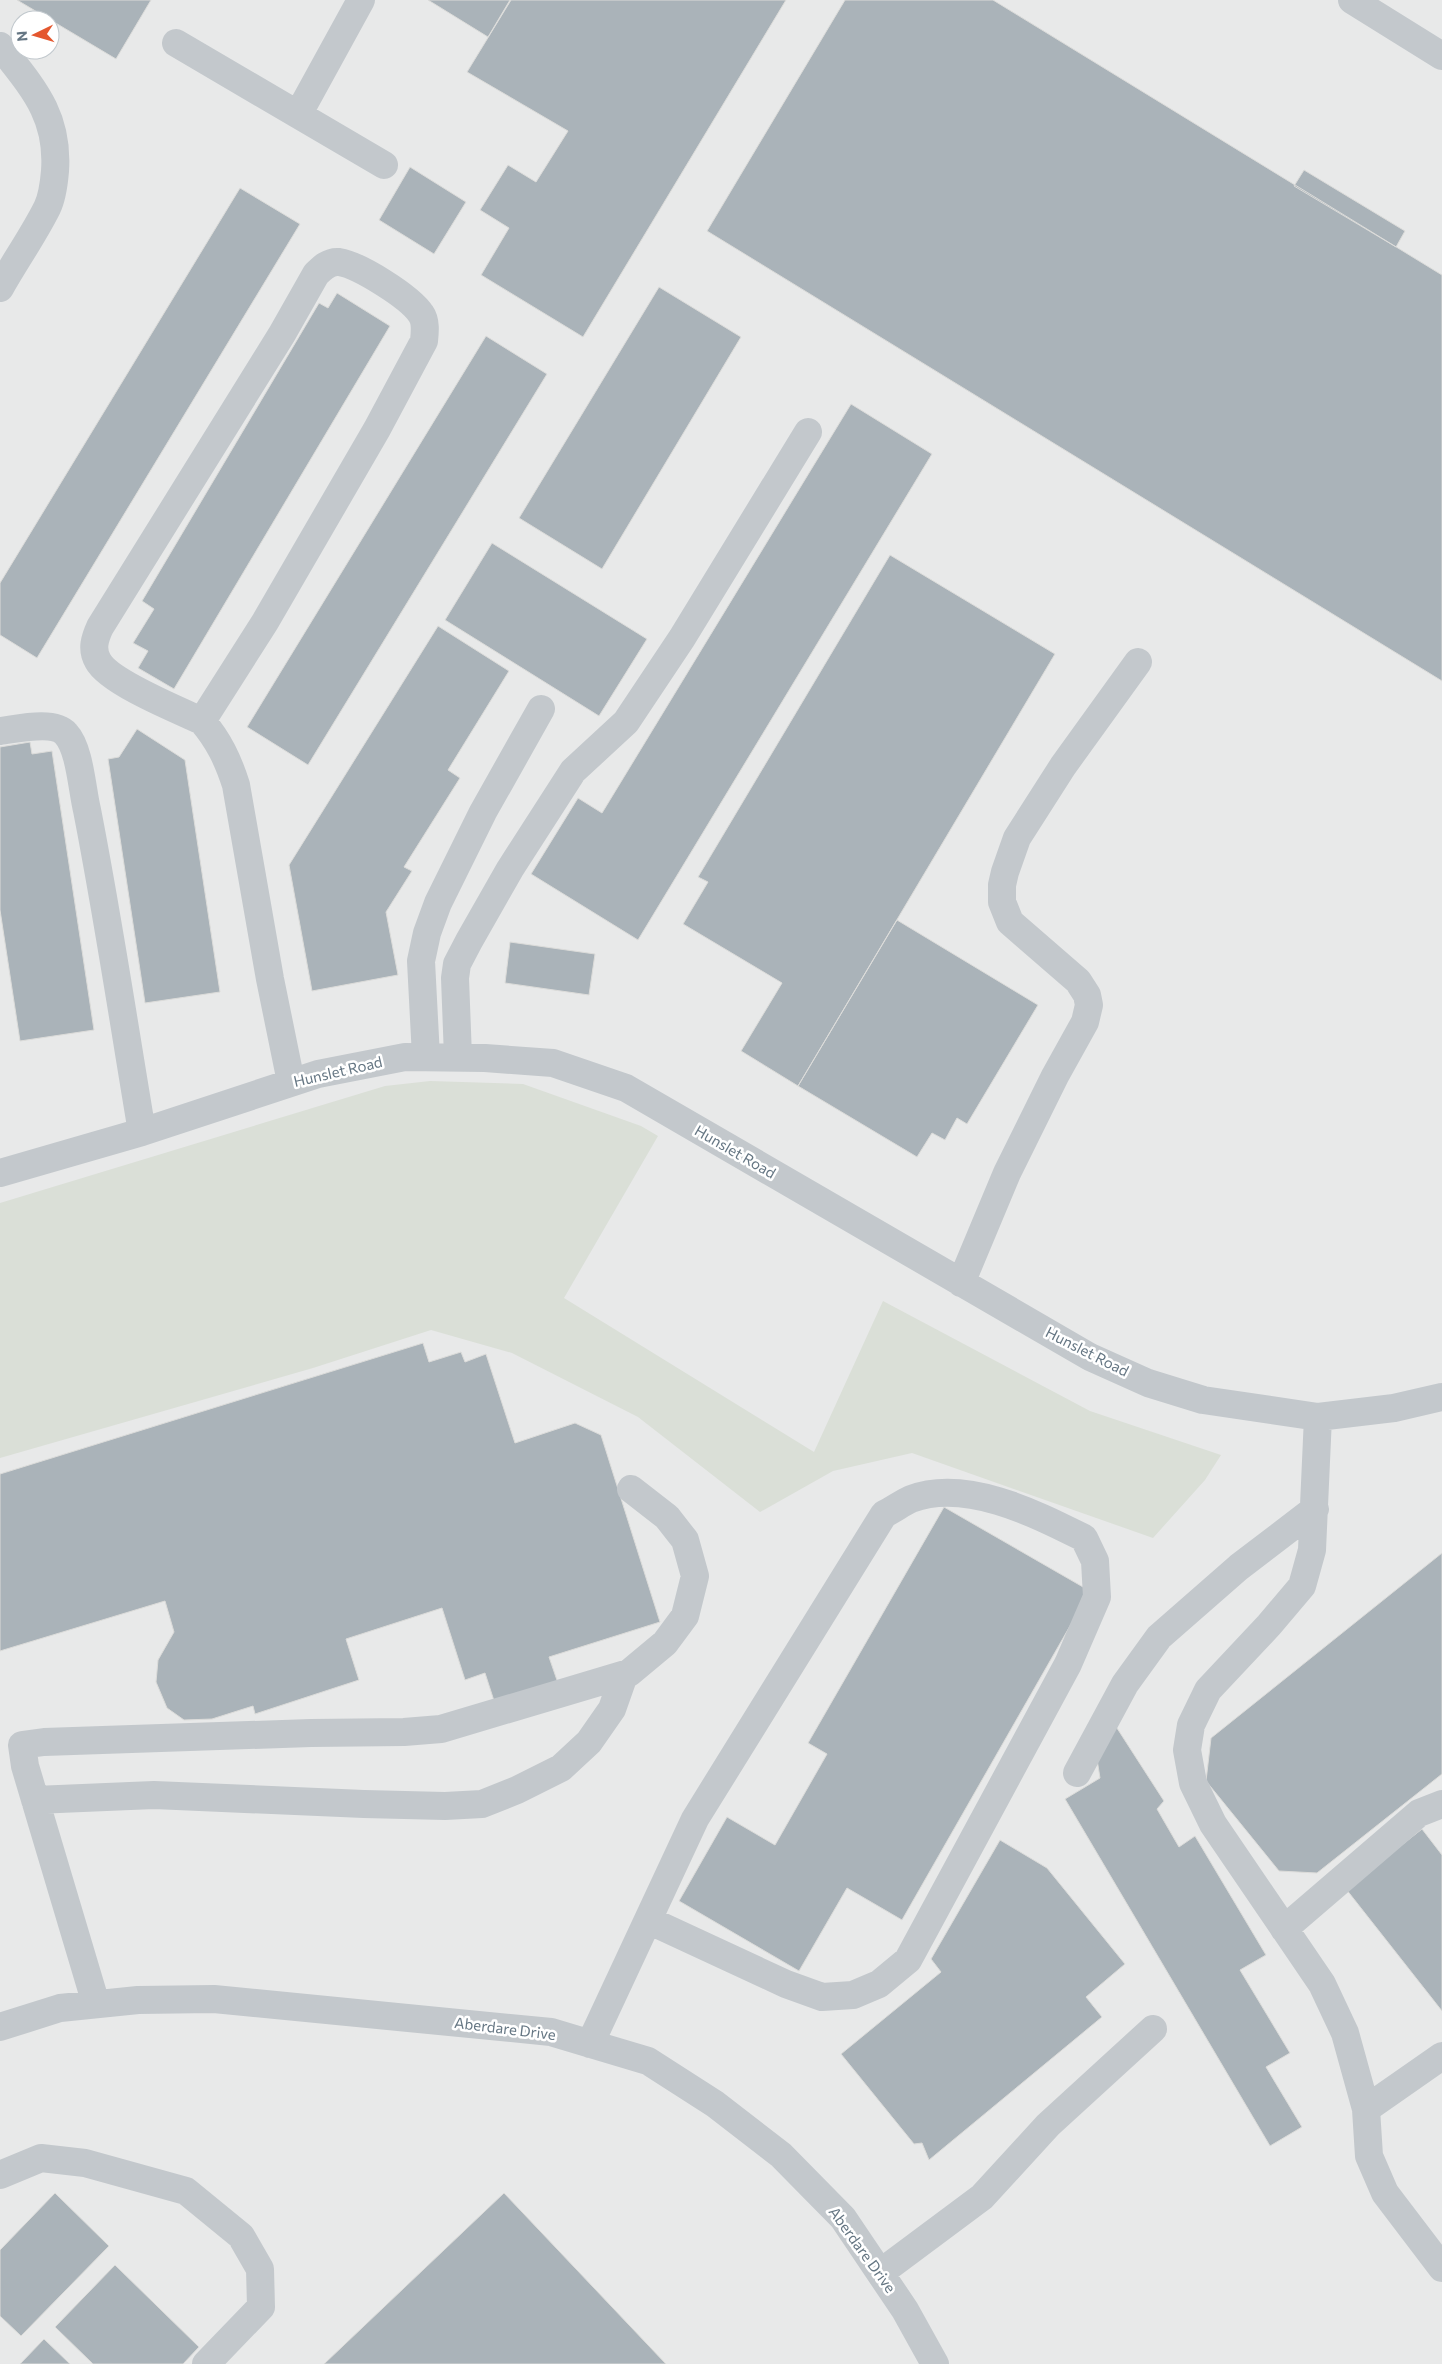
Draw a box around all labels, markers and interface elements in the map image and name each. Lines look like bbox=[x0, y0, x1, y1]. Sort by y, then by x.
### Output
north arrow bbox=[10, 10, 60, 60]
text: N bbox=[13, 30, 30, 42]
street label: Hunslet Road bbox=[292, 1052, 384, 1090]
street label: Hunslet Road bbox=[692, 1121, 779, 1182]
street label: Hunslet Road bbox=[1043, 1322, 1132, 1380]
street label: Aberdare Drive bbox=[453, 2013, 557, 2043]
street label: Aberdare Drive bbox=[826, 2203, 900, 2296]

